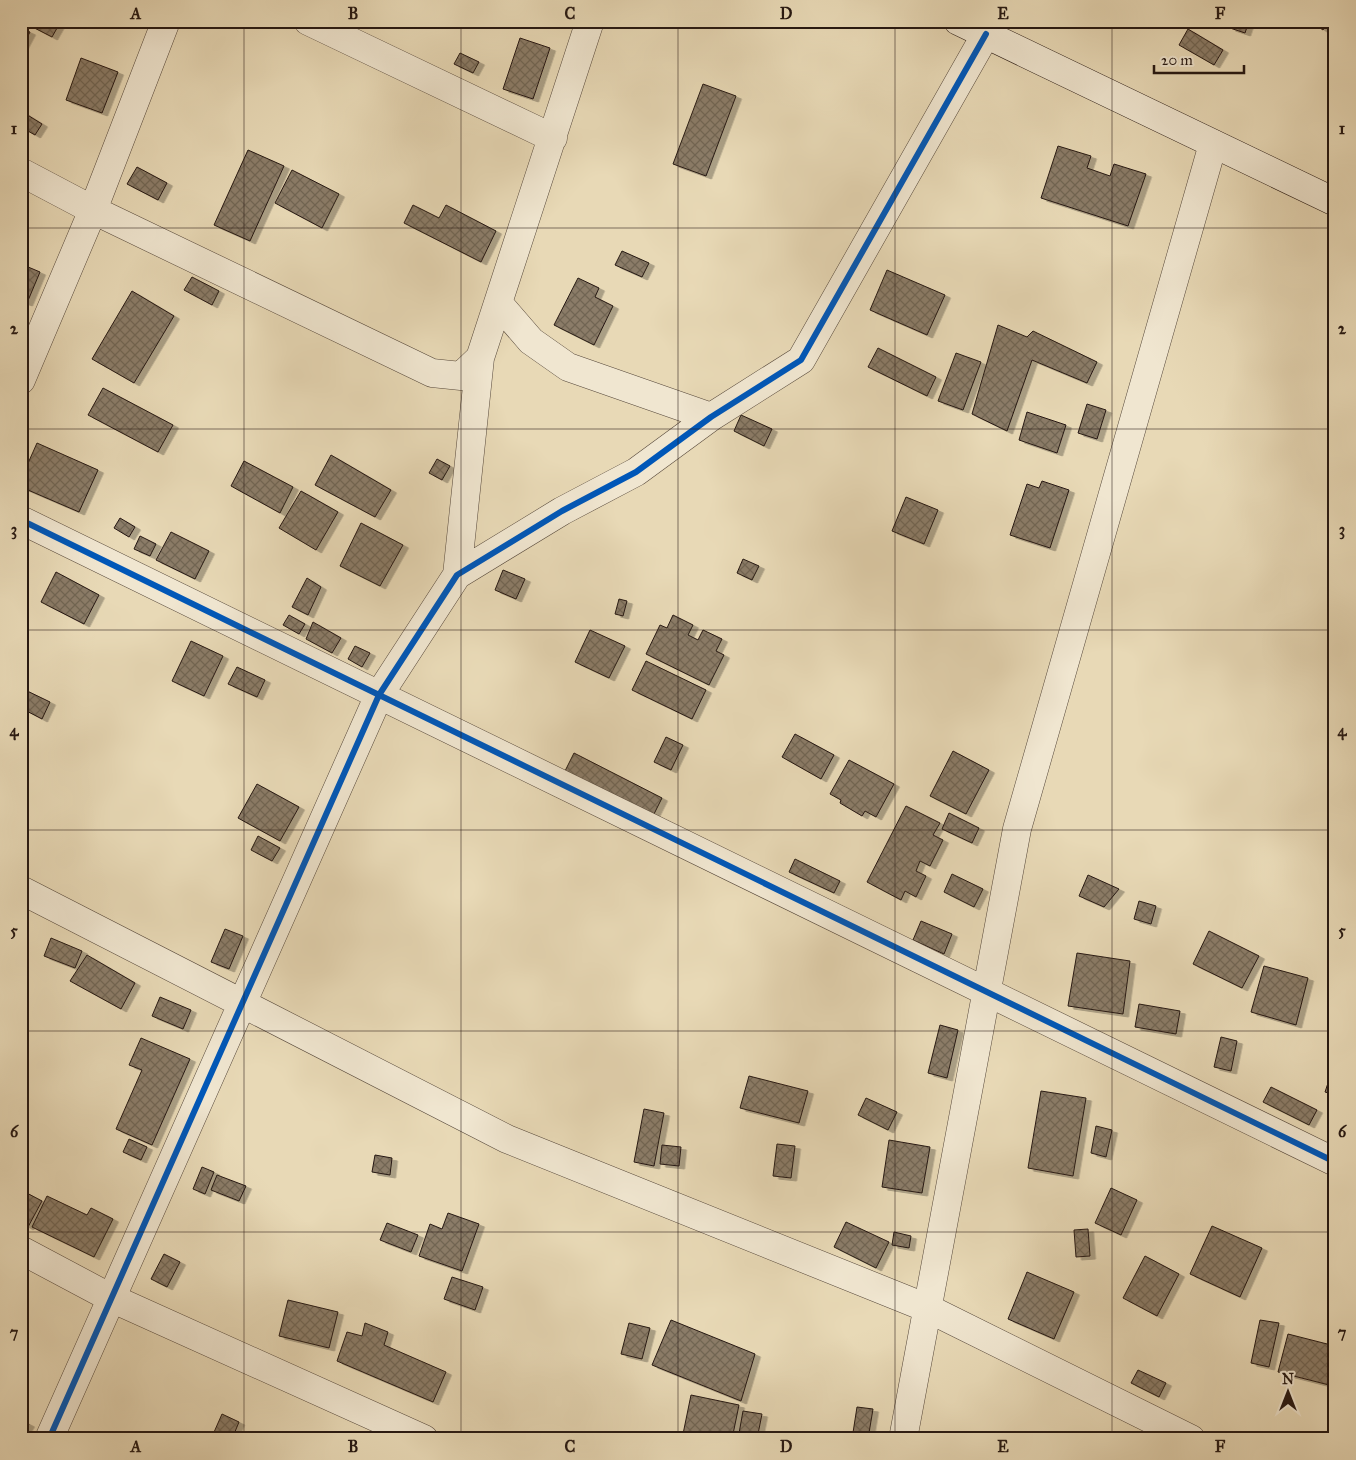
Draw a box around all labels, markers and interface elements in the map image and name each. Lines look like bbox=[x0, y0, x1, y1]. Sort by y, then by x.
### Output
text: A bbox=[130, 4, 142, 23]
text: B bbox=[348, 4, 358, 23]
text: C bbox=[565, 4, 576, 23]
text: D bbox=[780, 4, 793, 23]
text: E bbox=[997, 4, 1009, 23]
text: F bbox=[1215, 4, 1226, 23]
scale bar bbox=[1154, 42, 1244, 74]
text: 20 m bbox=[1161, 51, 1193, 69]
text: 1 bbox=[11, 119, 18, 138]
text: 1 bbox=[1339, 119, 1346, 138]
text: 2 bbox=[10, 319, 19, 338]
text: 2 bbox=[1338, 319, 1347, 338]
text: 3 bbox=[11, 520, 17, 540]
text: 3 bbox=[1339, 520, 1345, 540]
text: 4 bbox=[10, 721, 20, 741]
text: 4 bbox=[1338, 721, 1348, 741]
text: 5 bbox=[10, 921, 18, 940]
text: 5 bbox=[1338, 921, 1346, 940]
text: 6 bbox=[10, 1122, 19, 1141]
text: 6 bbox=[1338, 1122, 1347, 1141]
text: 7 bbox=[10, 1323, 19, 1342]
text: 7 bbox=[1338, 1323, 1347, 1342]
north arrow bbox=[1264, 1368, 1314, 1418]
text: N bbox=[1282, 1371, 1294, 1388]
text: A bbox=[130, 1437, 142, 1456]
text: B bbox=[348, 1437, 358, 1456]
text: C bbox=[565, 1437, 576, 1456]
text: D bbox=[780, 1437, 793, 1456]
text: E bbox=[997, 1437, 1009, 1456]
text: F bbox=[1215, 1437, 1226, 1456]

